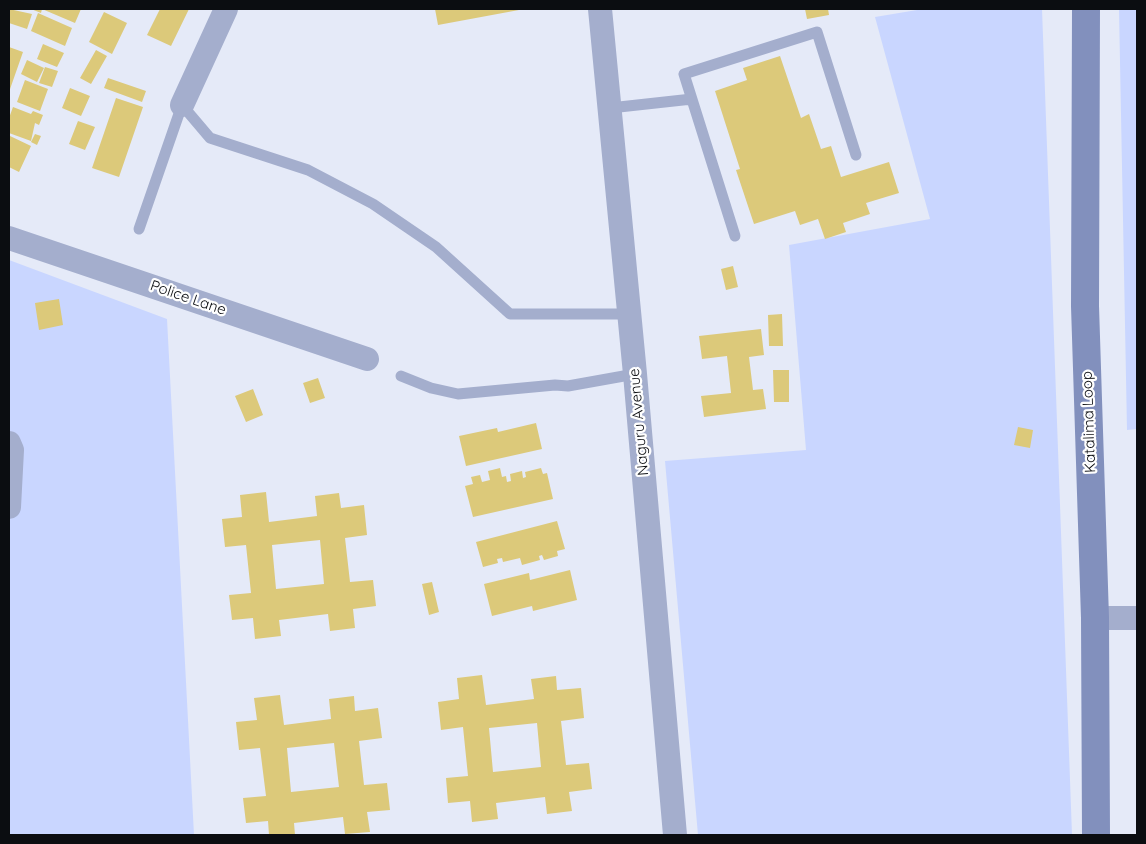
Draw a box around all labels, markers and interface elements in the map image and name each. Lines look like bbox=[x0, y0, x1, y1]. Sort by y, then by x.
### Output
street label: Police Lane bbox=[148, 277, 228, 319]
street label: Naguru Avenue bbox=[625, 368, 653, 476]
street label: Katalima Loop bbox=[1078, 371, 1100, 473]

